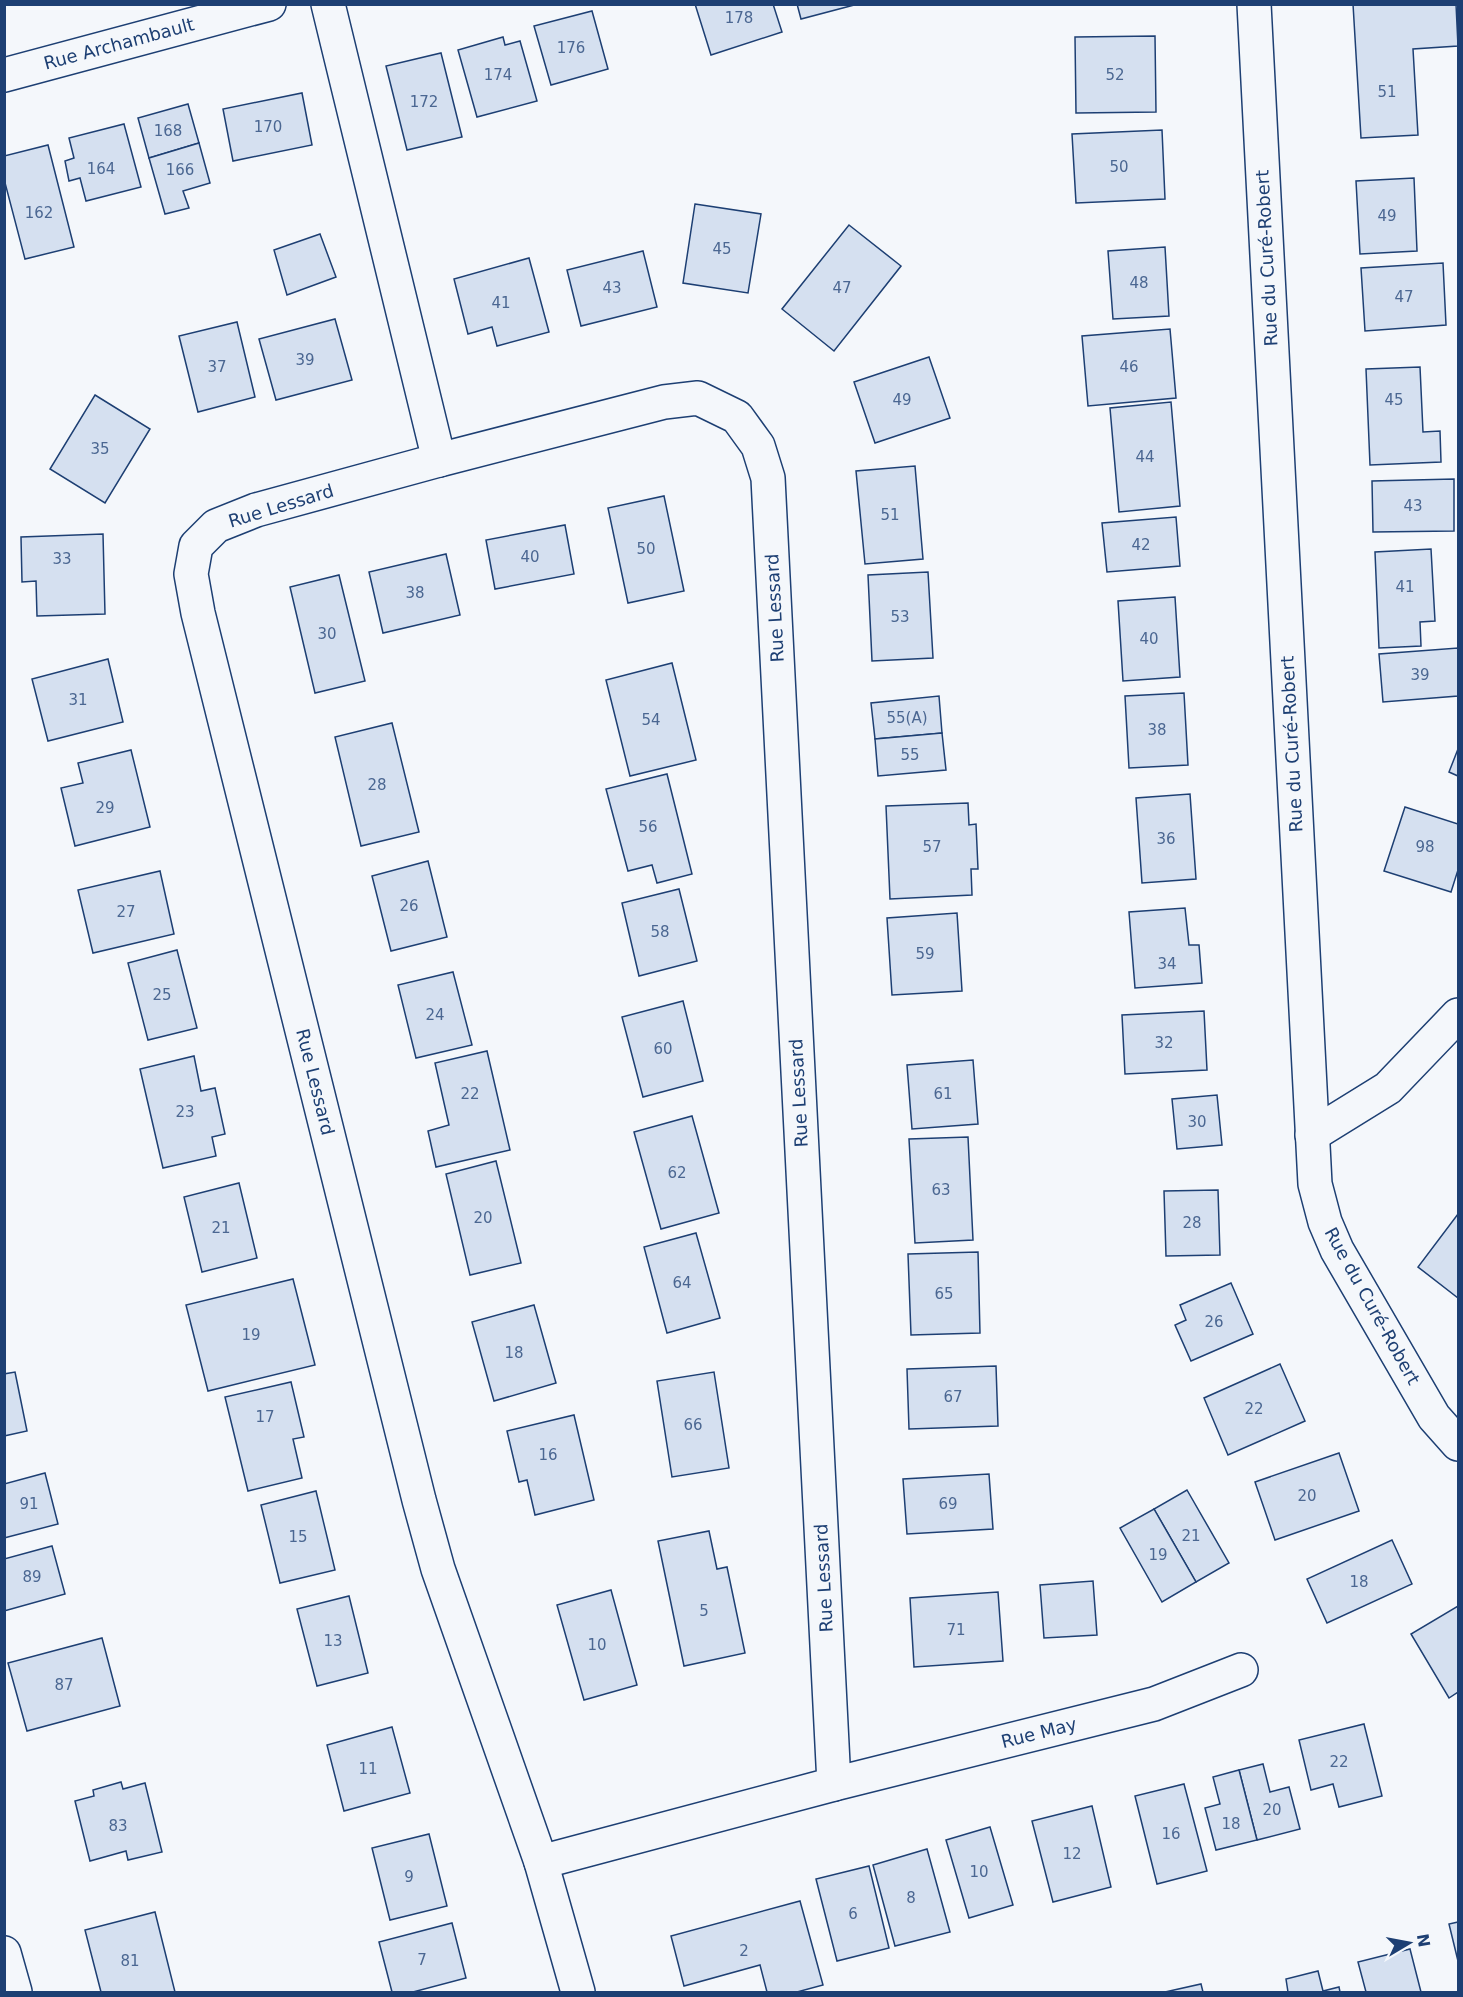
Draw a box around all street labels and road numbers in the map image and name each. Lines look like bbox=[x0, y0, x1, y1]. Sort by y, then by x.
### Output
street label: Rue Archambault bbox=[41, 13, 196, 74]
street label: Rue du Curé-Robert bbox=[1251, 169, 1282, 347]
street label: Rue Lessard bbox=[226, 480, 336, 531]
street label: Rue Lessard bbox=[761, 553, 788, 663]
street label: Rue du Curé-Robert bbox=[1276, 655, 1307, 833]
street label: Rue Lessard bbox=[292, 1026, 339, 1137]
street label: Rue Lessard bbox=[785, 1038, 812, 1148]
street label: Rue du Curé-Robert bbox=[1320, 1223, 1424, 1388]
street label: Rue Lessard bbox=[810, 1523, 837, 1633]
street label: Rue May bbox=[999, 1713, 1079, 1752]

